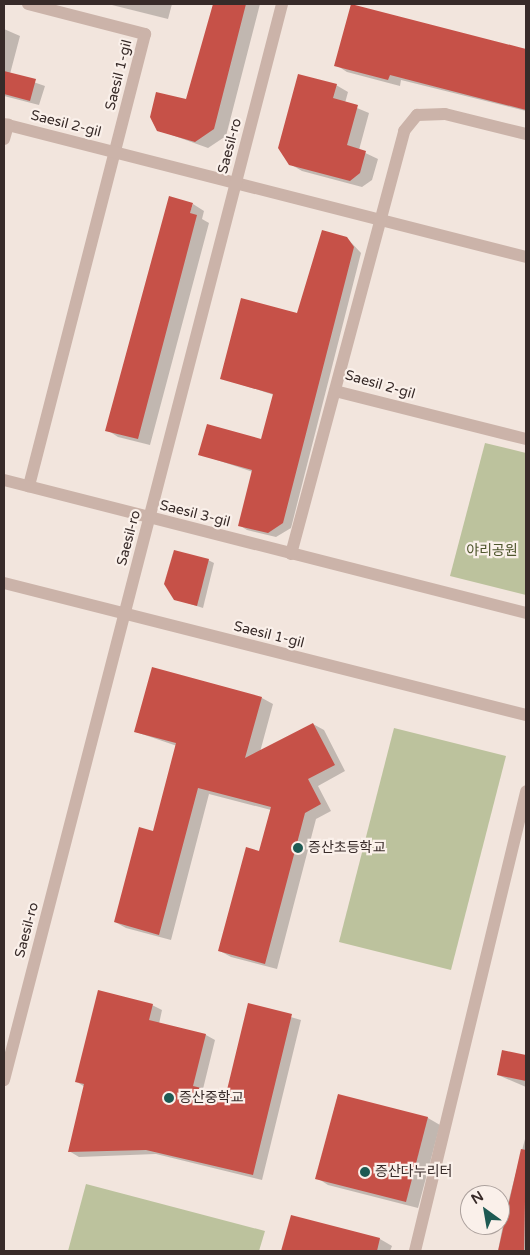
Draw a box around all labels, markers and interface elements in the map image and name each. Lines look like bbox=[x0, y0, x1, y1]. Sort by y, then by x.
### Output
street label: Saesil 1-gil bbox=[102, 38, 136, 112]
street label: Saesil 2-gil bbox=[29, 107, 103, 141]
street label: Saesil-ro bbox=[215, 116, 245, 176]
street label: Saesil 2-gil bbox=[343, 367, 417, 403]
street label: Saesil 3-gil bbox=[158, 497, 232, 531]
street label: Saesil-ro bbox=[114, 508, 144, 568]
park label: 야리공원 bbox=[466, 543, 518, 559]
street label: Saesil 1-gil bbox=[232, 618, 306, 652]
place label: 증산초등학교 bbox=[308, 840, 385, 856]
marker: 증산초등학교 bbox=[292, 842, 304, 854]
street label: Saesil-ro bbox=[12, 900, 42, 960]
place label: 증산중학교 bbox=[179, 1090, 243, 1106]
marker: 증산중학교 bbox=[163, 1092, 175, 1104]
place label: 증산다누리터 bbox=[375, 1164, 452, 1180]
marker: 증산다누리터 bbox=[359, 1166, 371, 1178]
north arrow bbox=[460, 1185, 510, 1235]
text: N bbox=[468, 1188, 487, 1208]

